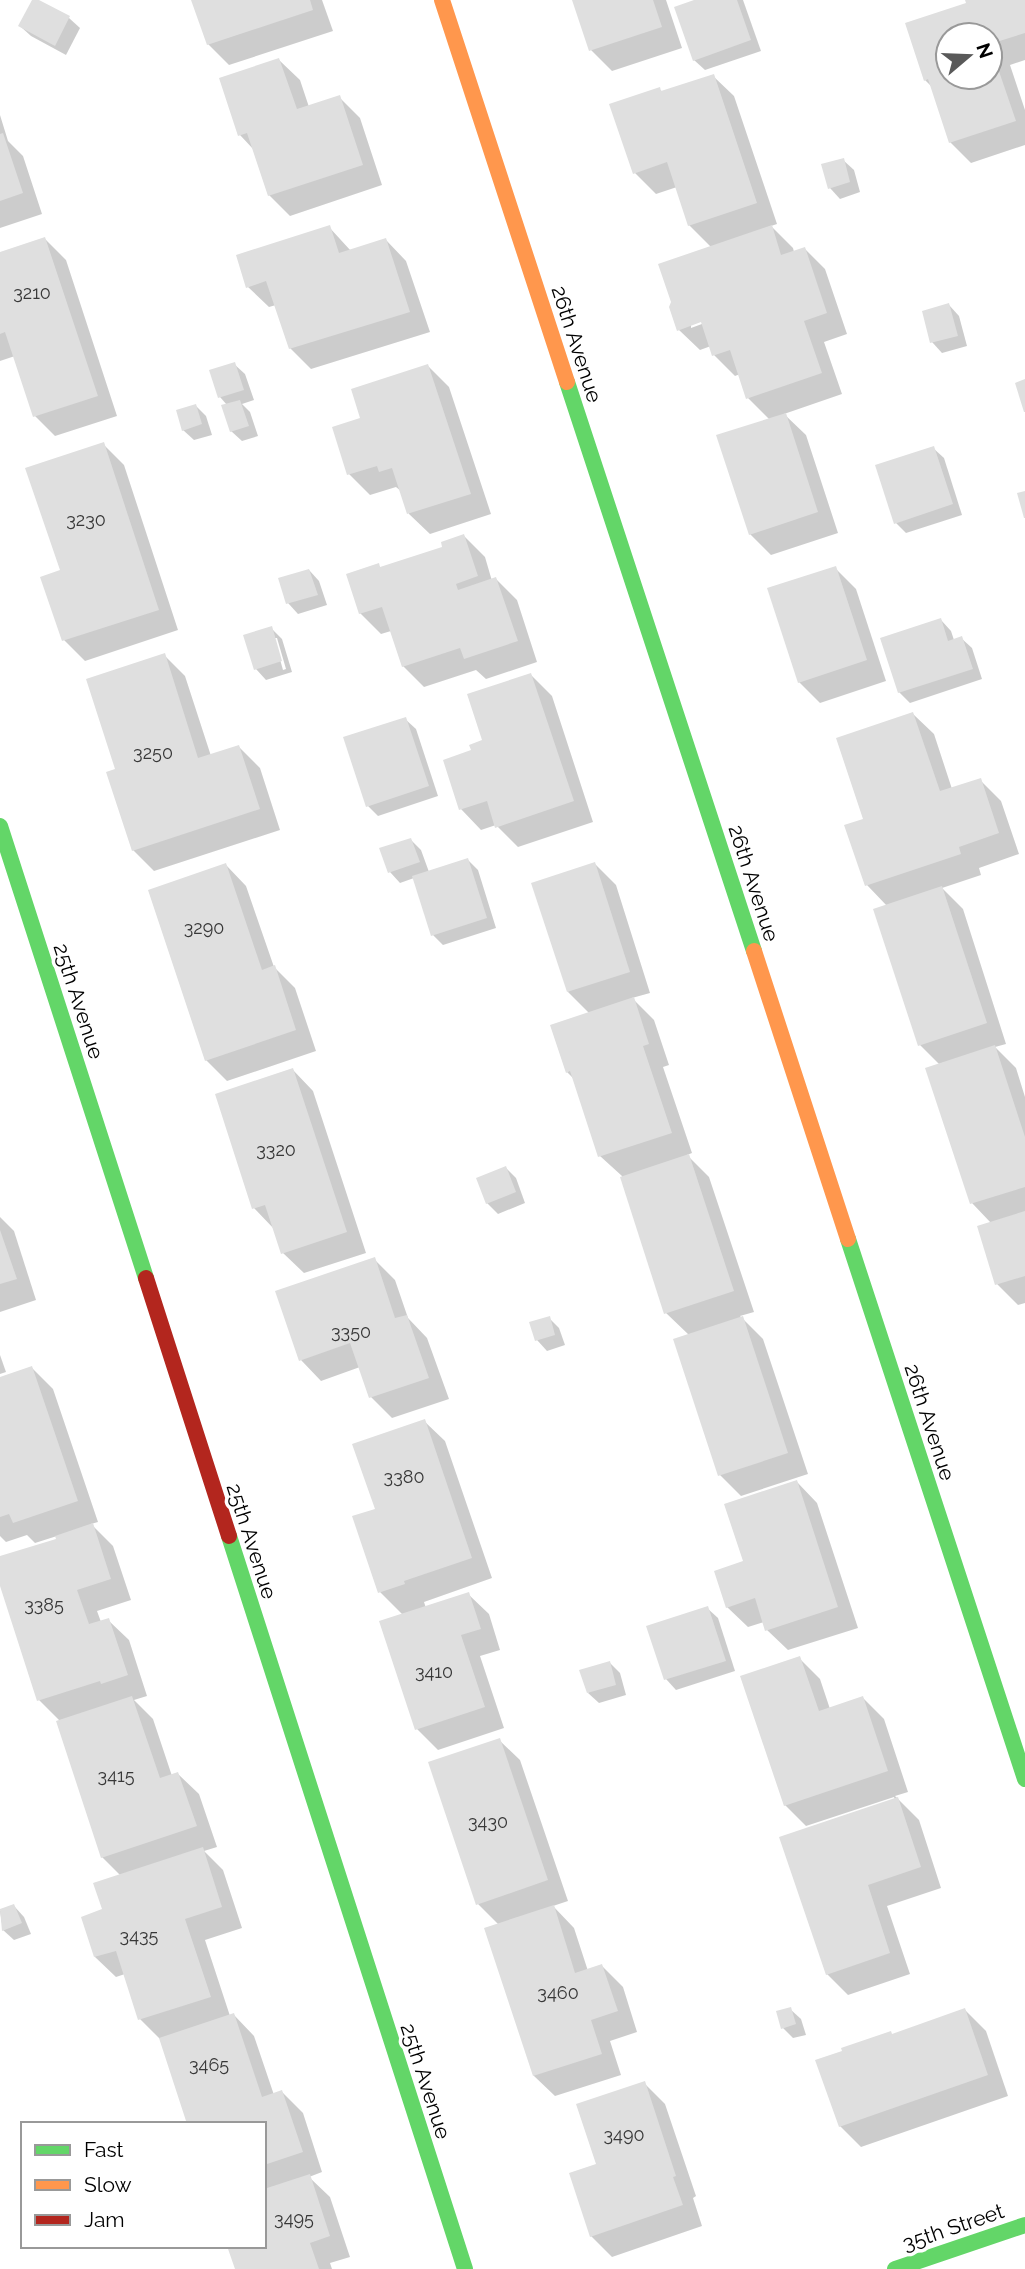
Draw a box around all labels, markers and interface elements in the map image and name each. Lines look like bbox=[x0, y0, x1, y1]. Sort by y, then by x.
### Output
north arrow bbox=[934, 21, 1004, 91]
text: N bbox=[972, 40, 998, 61]
house number: 3210 bbox=[13, 282, 51, 303]
street label: 26th Avenue bbox=[546, 282, 608, 406]
house number: 3230 bbox=[66, 509, 106, 530]
house number: 3250 bbox=[133, 742, 173, 763]
street label: 26th Avenue bbox=[723, 821, 785, 945]
house number: 3290 bbox=[184, 917, 224, 938]
street label: 25th Avenue bbox=[49, 940, 109, 1062]
house number: 3320 bbox=[256, 1139, 296, 1160]
house number: 3350 bbox=[331, 1321, 371, 1342]
street label: 26th Avenue bbox=[899, 1360, 961, 1484]
house number: 3380 bbox=[384, 1466, 424, 1487]
street label: 25th Avenue bbox=[222, 1480, 282, 1602]
house number: 3385 bbox=[24, 1594, 64, 1615]
house number: 3410 bbox=[415, 1661, 453, 1682]
house number: 3415 bbox=[98, 1765, 135, 1786]
house number: 3430 bbox=[468, 1811, 508, 1832]
house number: 3435 bbox=[120, 1925, 159, 1946]
house number: 3460 bbox=[537, 1982, 579, 2003]
street label: 25th Avenue bbox=[396, 2020, 456, 2142]
house number: 3465 bbox=[189, 2054, 229, 2075]
legend bbox=[21, 2122, 266, 2248]
house number: 3490 bbox=[603, 2124, 645, 2145]
text: Fast bbox=[84, 2137, 124, 2162]
text: Slow bbox=[84, 2172, 132, 2197]
street label: 35th Street bbox=[899, 2198, 1007, 2256]
text: Jam bbox=[84, 2207, 125, 2232]
house number: 3495 bbox=[274, 2208, 314, 2229]

